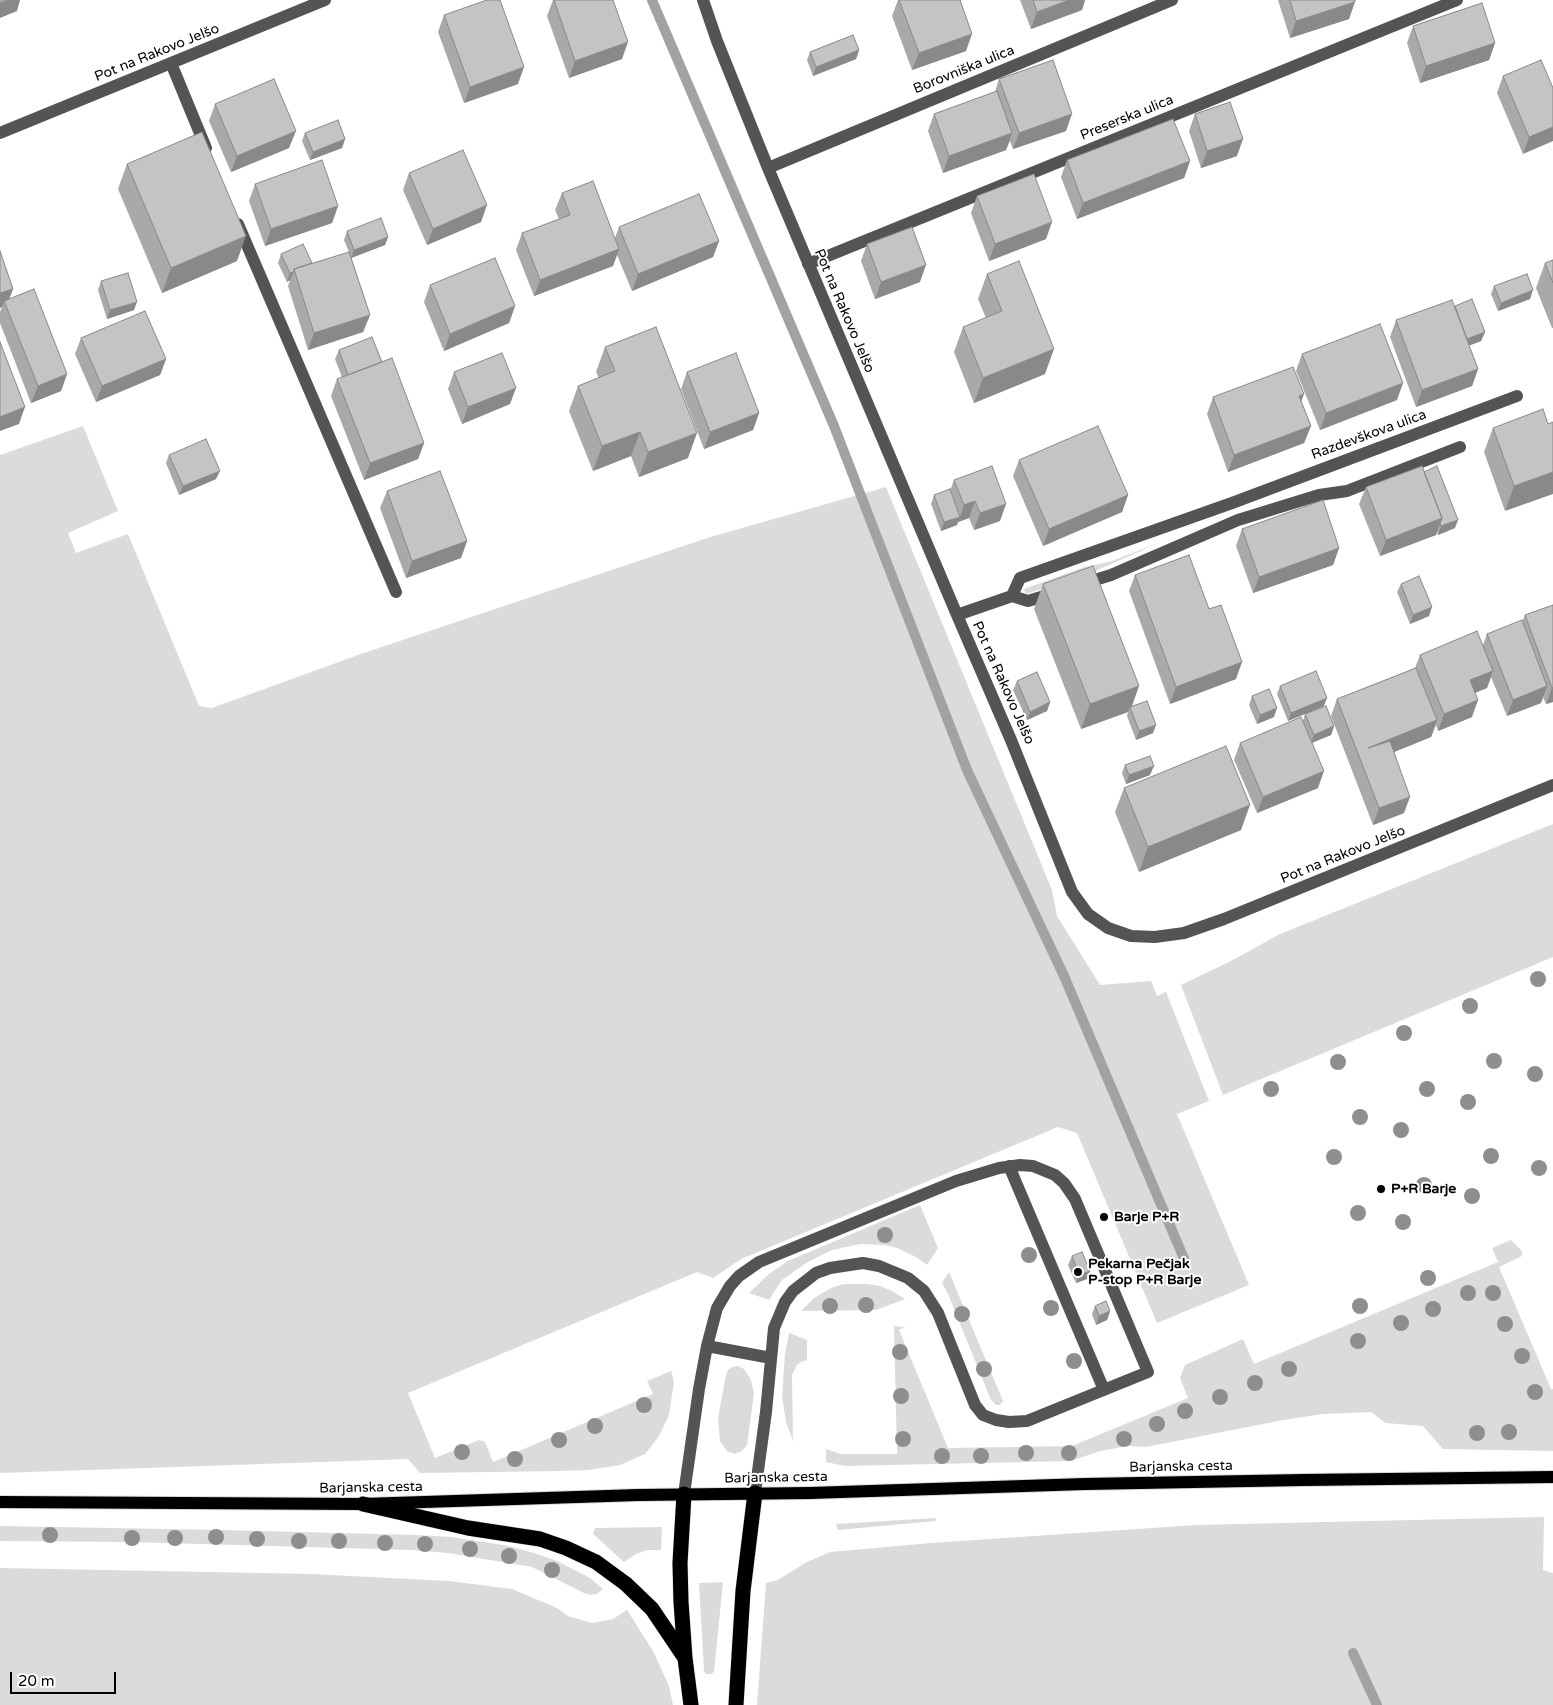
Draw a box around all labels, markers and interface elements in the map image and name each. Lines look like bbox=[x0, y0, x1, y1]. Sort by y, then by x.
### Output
street label: Pot na Rakovo Jelšo bbox=[92, 20, 222, 86]
street label: Borovniška ulica bbox=[911, 42, 1017, 98]
street label: Preserska ulica bbox=[1078, 92, 1176, 144]
street label: Pot na Rakovo Jelšo bbox=[810, 246, 878, 376]
street label: Razdevškova ulica bbox=[1309, 406, 1429, 464]
street label: Pot na Rakovo Jelšo bbox=[968, 619, 1038, 747]
street label: Pot na Rakovo Jelšo bbox=[1278, 822, 1408, 888]
place label: P+R Barje bbox=[1391, 1181, 1456, 1197]
marker: P+R Barje bbox=[1375, 1183, 1387, 1195]
place label: Barje P+R bbox=[1114, 1209, 1179, 1225]
marker: Barje P+R bbox=[1098, 1211, 1110, 1223]
place label: Pekarna Pečjak P-stop P+R Barje bbox=[1088, 1256, 1201, 1288]
marker: Pekarna Pečjak P-stop P+R Barje bbox=[1072, 1266, 1084, 1278]
street label: Barjanska cesta bbox=[1129, 1458, 1233, 1476]
street label: Barjanska cesta bbox=[724, 1469, 828, 1487]
street label: Barjanska cesta bbox=[319, 1479, 423, 1497]
scale bar bbox=[12, 1662, 119, 1694]
text: 20 m bbox=[18, 1672, 55, 1690]

